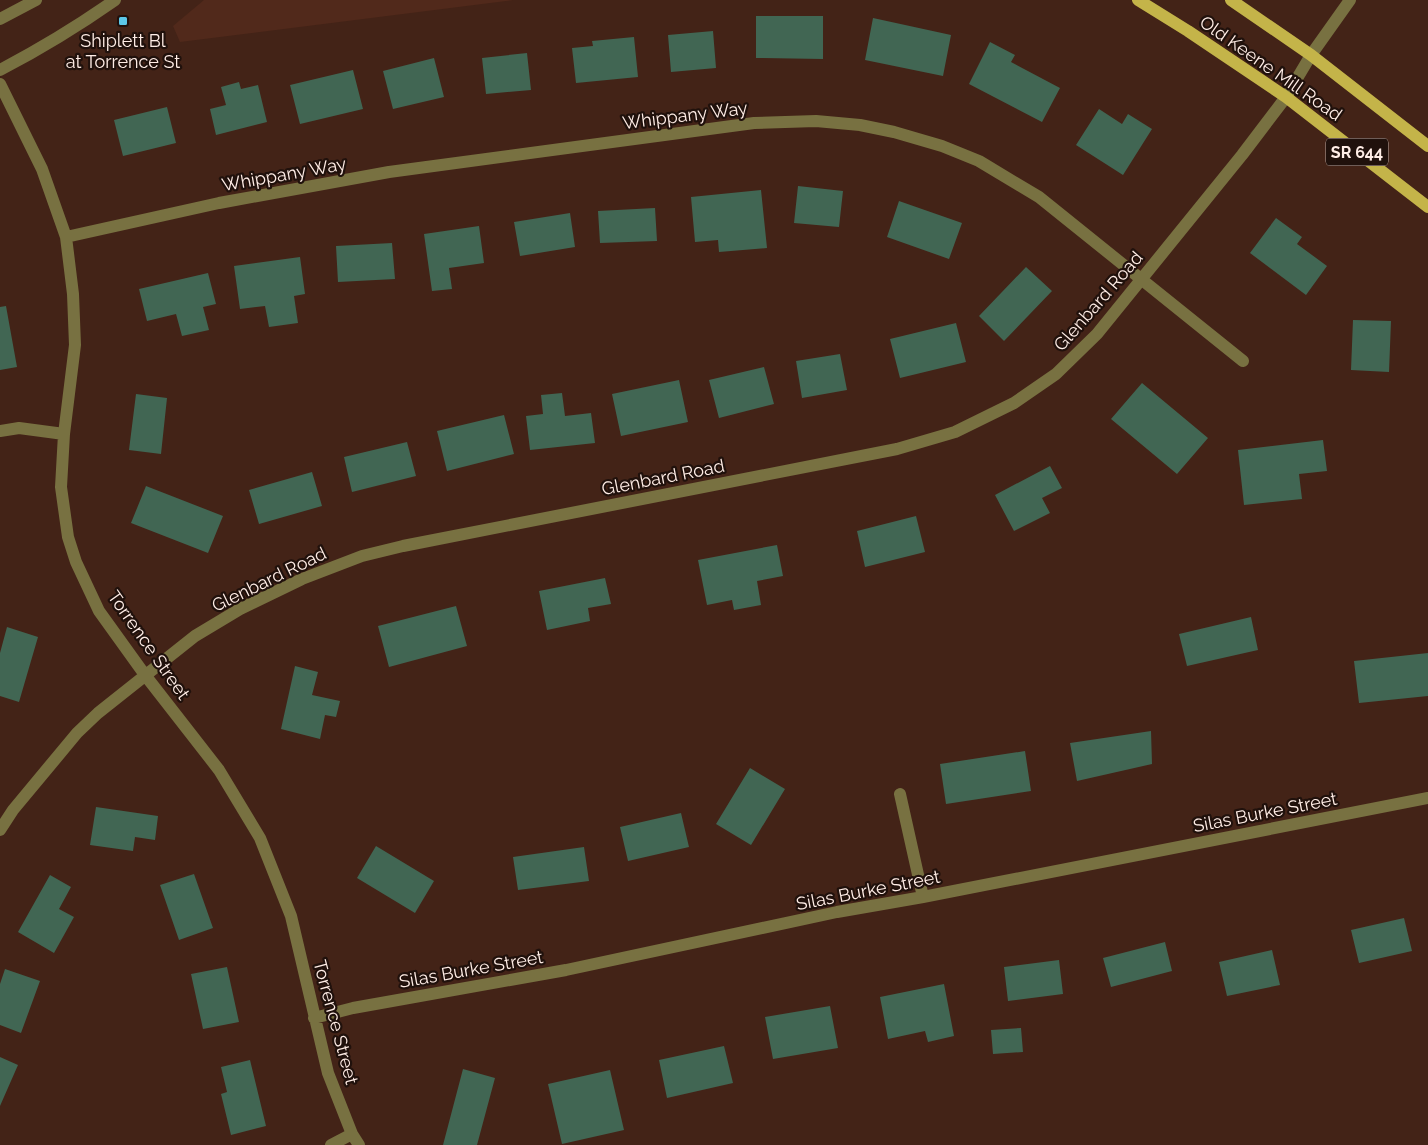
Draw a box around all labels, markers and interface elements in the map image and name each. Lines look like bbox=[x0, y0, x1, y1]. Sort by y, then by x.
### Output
street label: Old Keene Mill Road bbox=[1196, 11, 1346, 125]
marker: Shiplett Bl at Torrence St bbox=[117, 15, 129, 27]
place label: Shiplett Bl at Torrence St bbox=[66, 30, 180, 72]
street label: Whippany Way bbox=[621, 97, 749, 133]
road number: SR 644 bbox=[1326, 138, 1388, 166]
street label: Whippany Way bbox=[220, 153, 348, 195]
street label: Glenbard Road bbox=[1049, 247, 1147, 355]
street label: Glenbard Road bbox=[600, 455, 726, 499]
street label: Glenbard Road bbox=[208, 542, 330, 616]
street label: Torrence Street bbox=[104, 587, 194, 703]
street label: Silas Burke Street bbox=[1191, 788, 1339, 836]
street label: Silas Burke Street bbox=[794, 866, 942, 914]
street label: Silas Burke Street bbox=[397, 946, 545, 992]
street label: Torrence Street bbox=[309, 957, 363, 1087]

